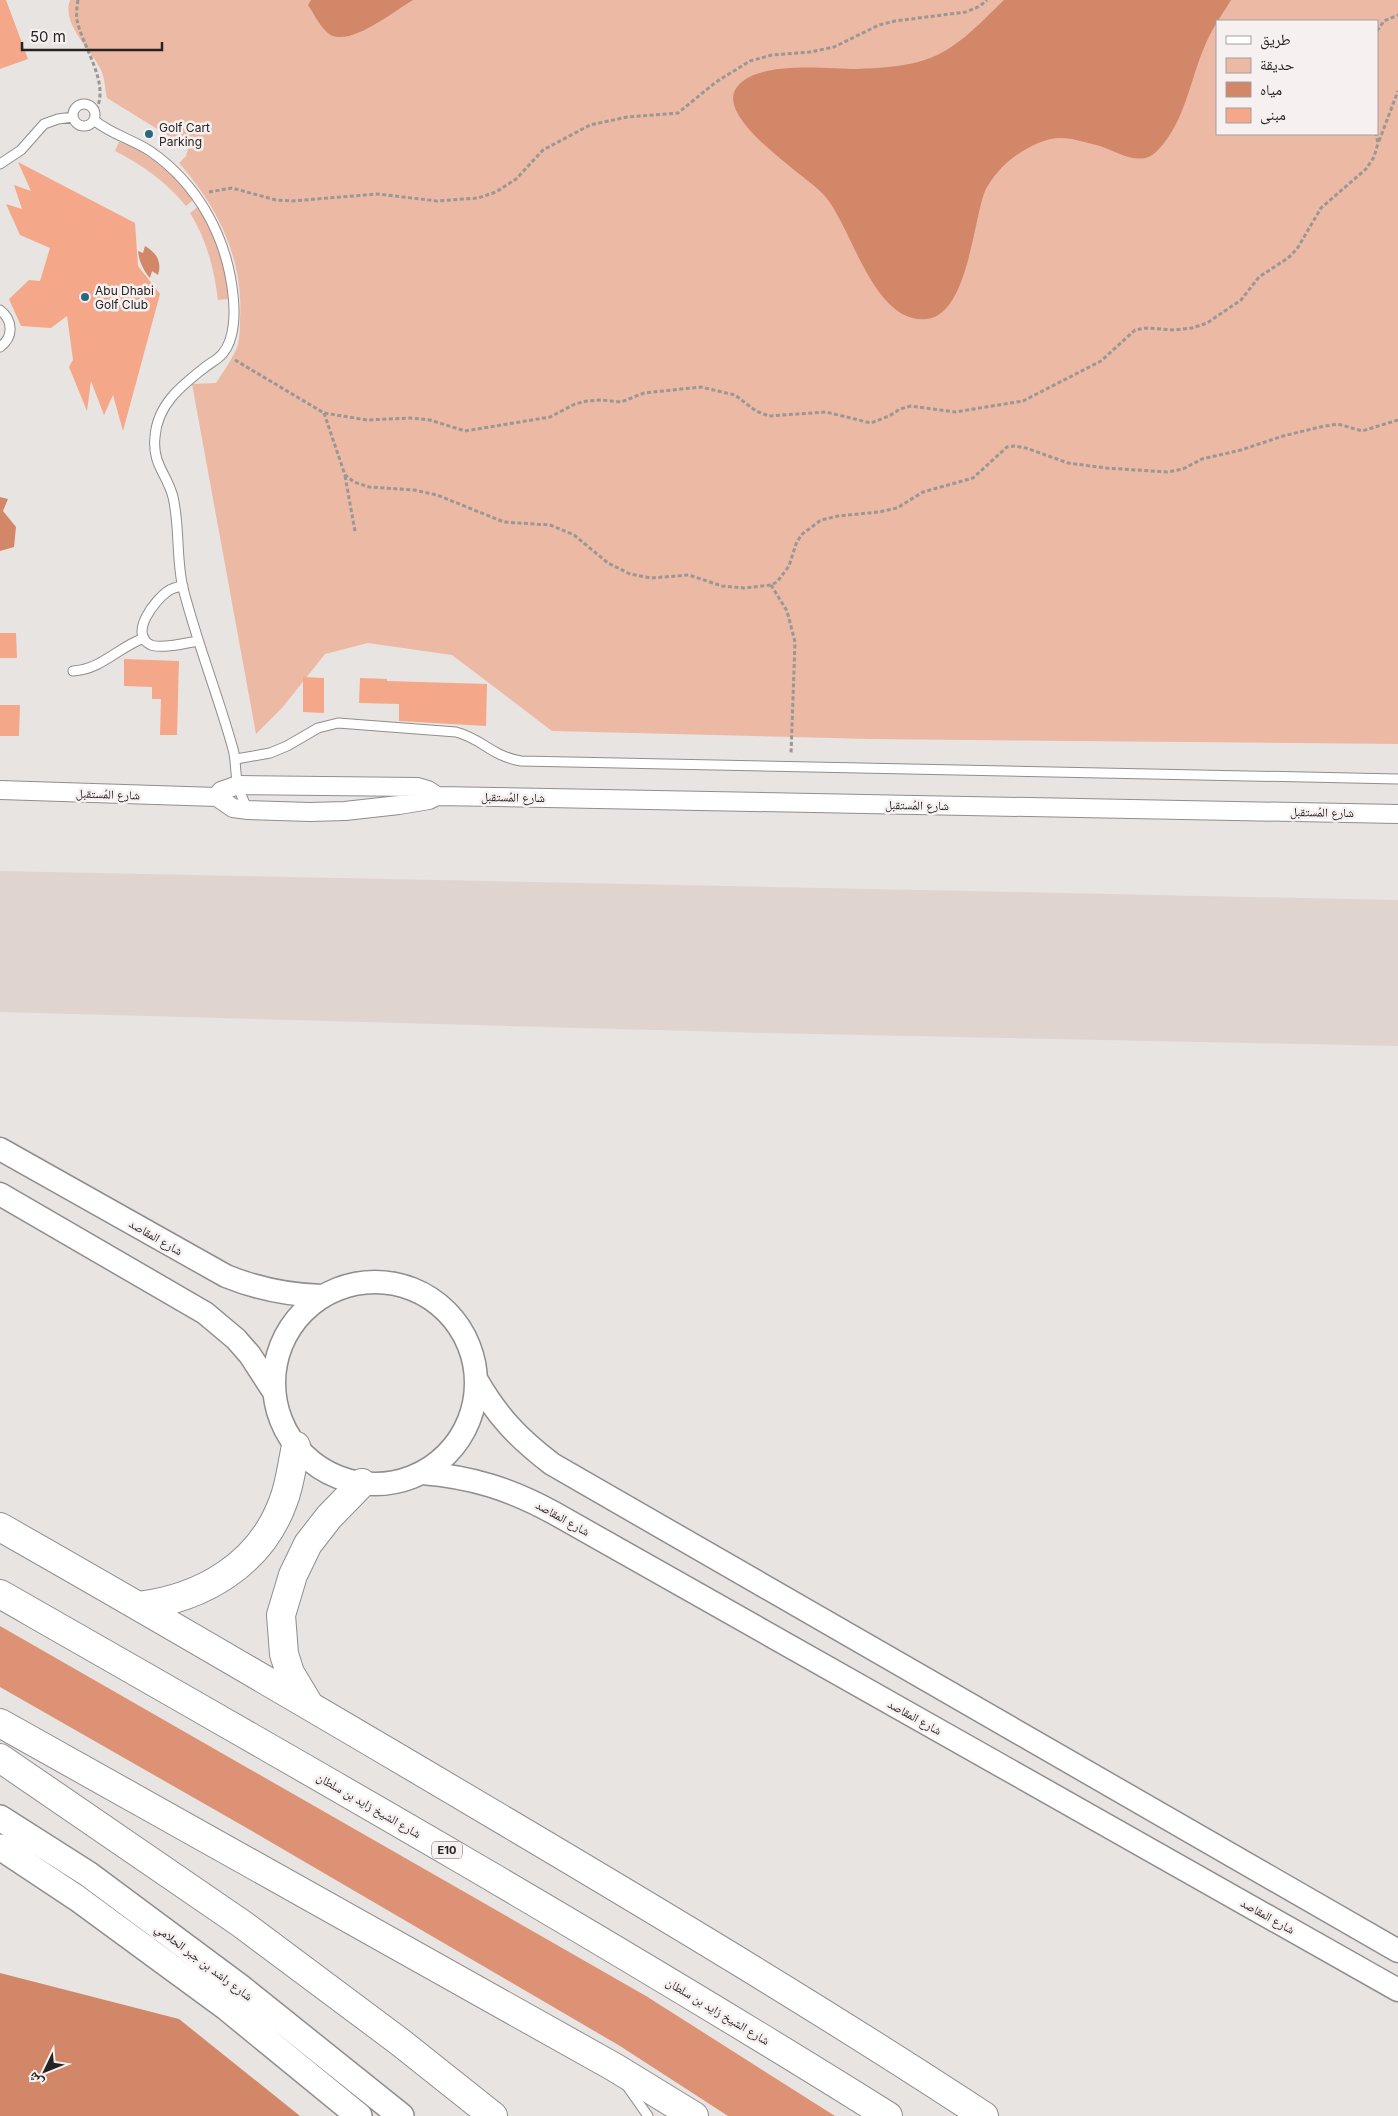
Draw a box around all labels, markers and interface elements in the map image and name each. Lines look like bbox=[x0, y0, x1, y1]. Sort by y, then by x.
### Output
scale bar bbox=[22, 20, 162, 52]
legend bbox=[1216, 20, 1378, 135]
text: 50 m bbox=[30, 27, 66, 46]
text: طريق bbox=[1260, 30, 1291, 50]
text: حديقة bbox=[1260, 55, 1295, 74]
text: مياه bbox=[1260, 80, 1282, 99]
text: مبنى bbox=[1260, 105, 1286, 125]
place label: Golf Cart Parking bbox=[159, 120, 210, 149]
marker: Golf Cart Parking bbox=[143, 128, 155, 140]
place label: Abu Dhabi Golf Club bbox=[95, 283, 154, 312]
marker: Abu Dhabi Golf Club bbox=[79, 291, 91, 303]
street label: شارع المُستقبل bbox=[76, 785, 140, 804]
street label: شارع المُستقبل bbox=[481, 789, 545, 806]
street label: شارع المُستقبل bbox=[885, 797, 949, 814]
street label: شارع المُستقبل bbox=[1290, 804, 1354, 821]
street label: شارع المقاصد bbox=[126, 1216, 186, 1259]
street label: شارع المقاصد bbox=[533, 1497, 593, 1540]
street label: شارع المقاصد bbox=[885, 1696, 945, 1739]
street label: شارع الشيخ زايد بن سلطان bbox=[314, 1769, 424, 1842]
road number: E10 bbox=[432, 1842, 462, 1858]
street label: شارع المقاصد bbox=[1238, 1895, 1298, 1938]
street label: شارع راشد بن جبر الحلامي bbox=[150, 1920, 256, 2006]
street label: شارع الشيخ زايد بن سلطان bbox=[663, 1974, 773, 2049]
north arrow bbox=[20, 2046, 70, 2096]
text: ش bbox=[24, 2068, 47, 2091]

